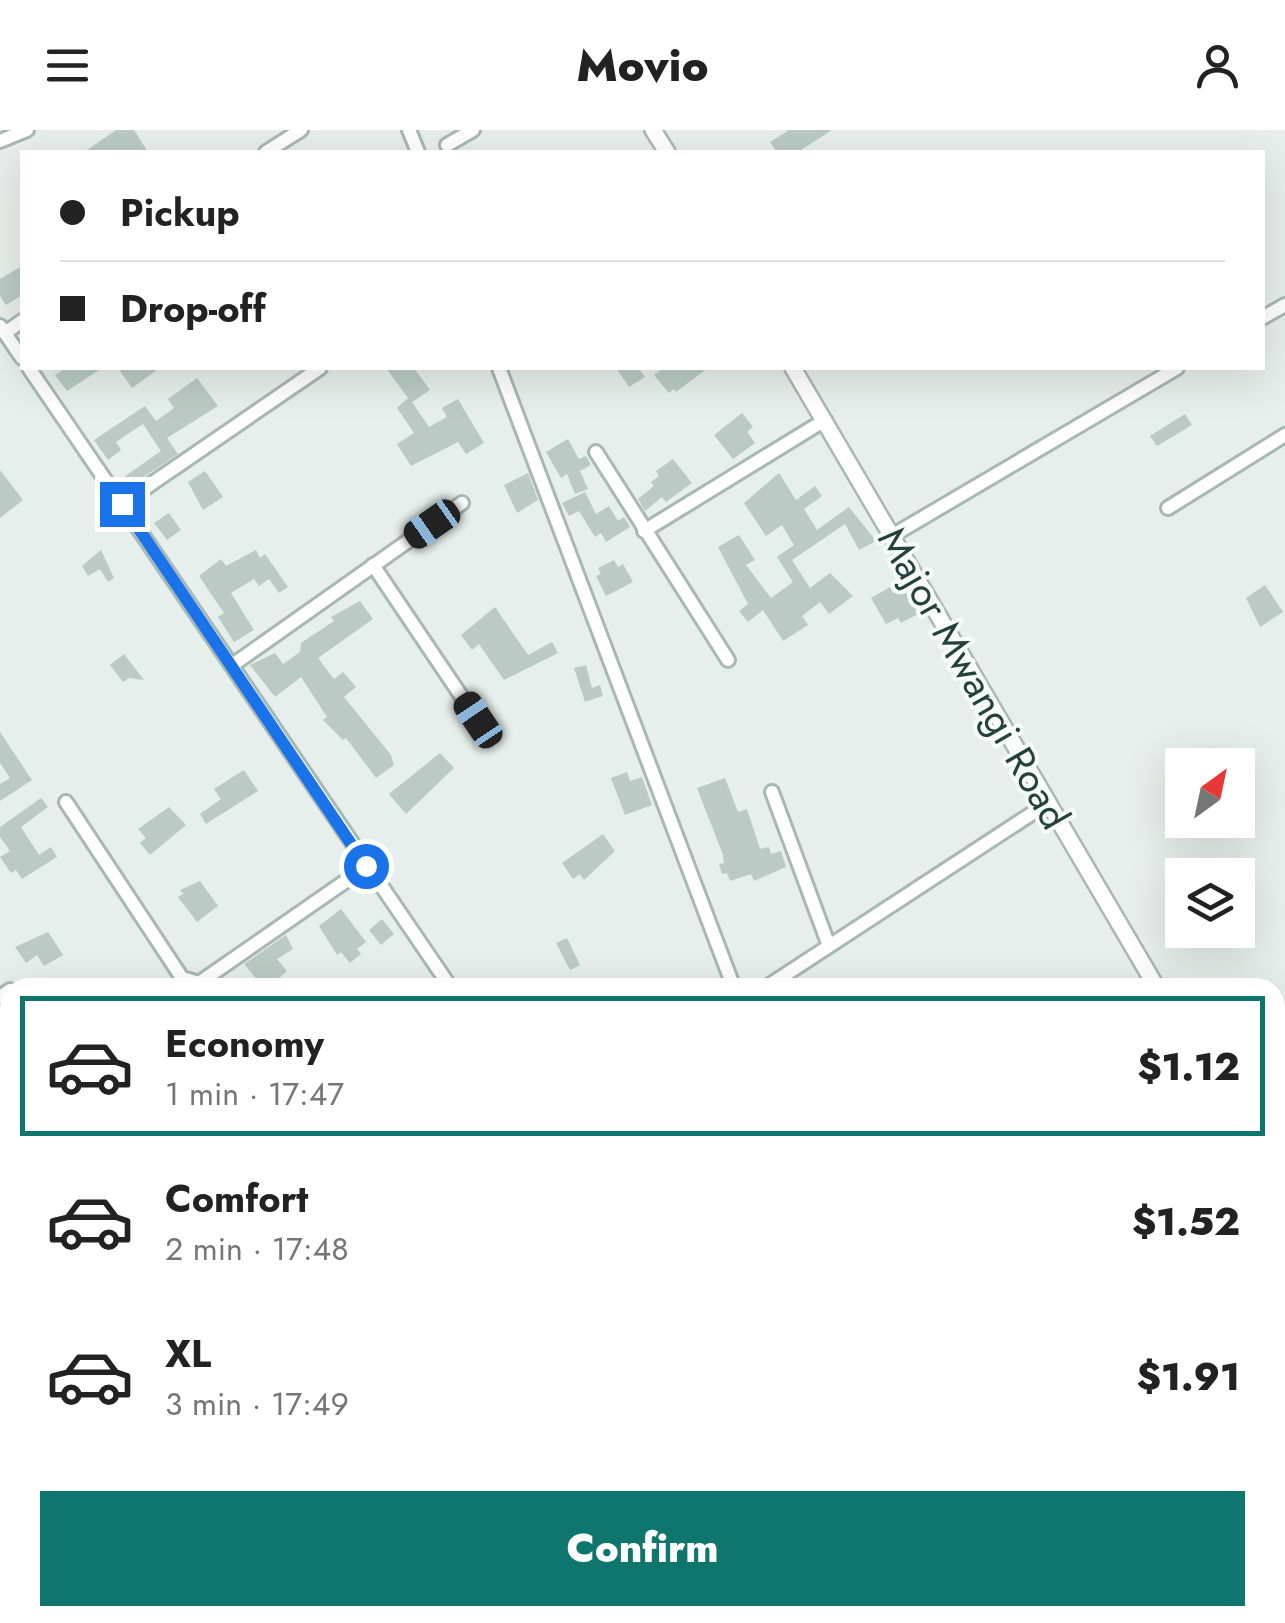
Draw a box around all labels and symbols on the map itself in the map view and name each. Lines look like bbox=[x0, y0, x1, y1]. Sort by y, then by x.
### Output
route end bbox=[100, 482, 145, 527]
car bbox=[399, 495, 465, 553]
street label: Major Mwangi Road bbox=[864, 516, 1084, 840]
car bbox=[449, 687, 507, 753]
north arrow bbox=[1165, 748, 1255, 838]
route start bbox=[344, 844, 389, 889]

